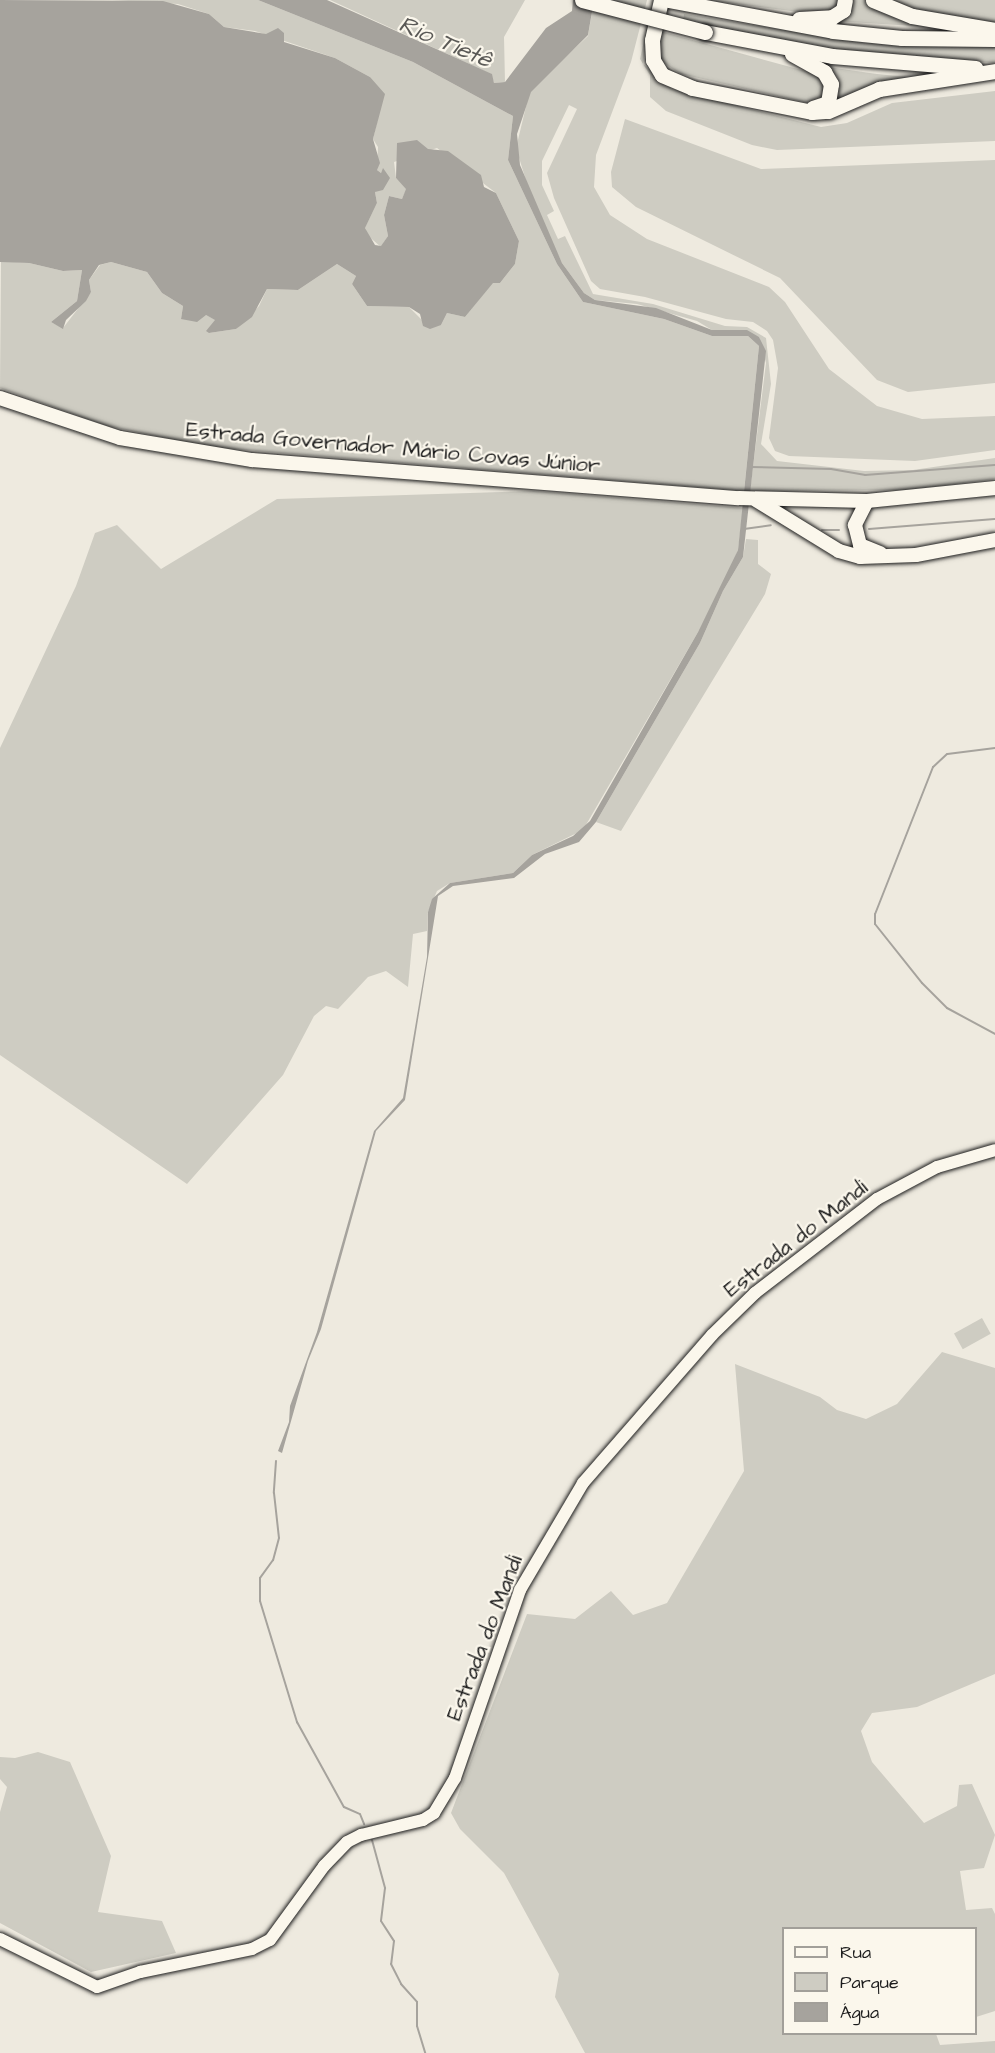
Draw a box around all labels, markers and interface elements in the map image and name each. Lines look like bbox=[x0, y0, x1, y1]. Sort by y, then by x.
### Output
water label: Rio Tietê bbox=[394, 11, 496, 75]
street label: Estrada Governador Mário Covas Júnior bbox=[185, 417, 601, 479]
street label: Estrada do Mandi bbox=[719, 1175, 873, 1303]
street label: Estrada do Mandi bbox=[441, 1552, 529, 1724]
legend bbox=[782, 1927, 977, 2035]
text: Rua bbox=[840, 1940, 871, 1965]
text: Parque bbox=[840, 1970, 899, 1995]
text: Água bbox=[840, 2000, 879, 2025]

